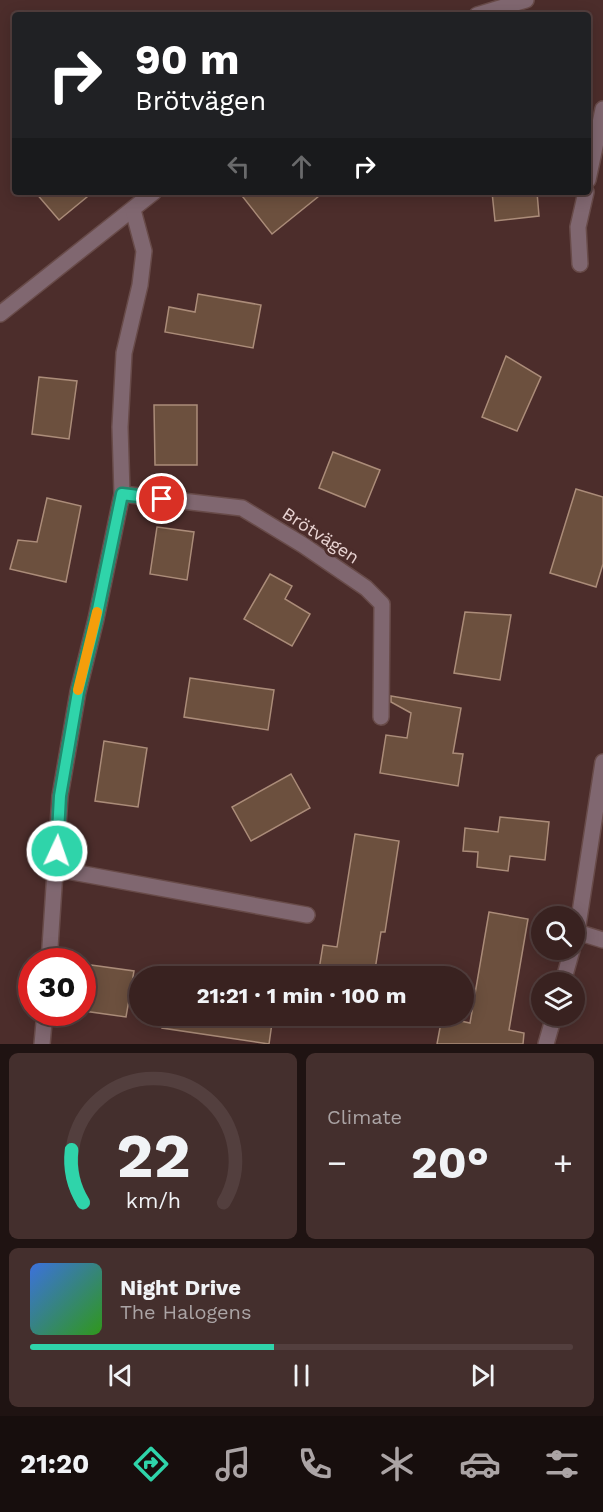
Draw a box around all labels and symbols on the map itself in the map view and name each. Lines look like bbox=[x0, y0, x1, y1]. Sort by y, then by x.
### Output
pin bbox=[136, 473, 187, 524]
street label: Brötvägen bbox=[279, 502, 363, 568]
position arrow bbox=[25, 819, 89, 883]
speed limit sign: 30 bbox=[18, 948, 96, 1026]

